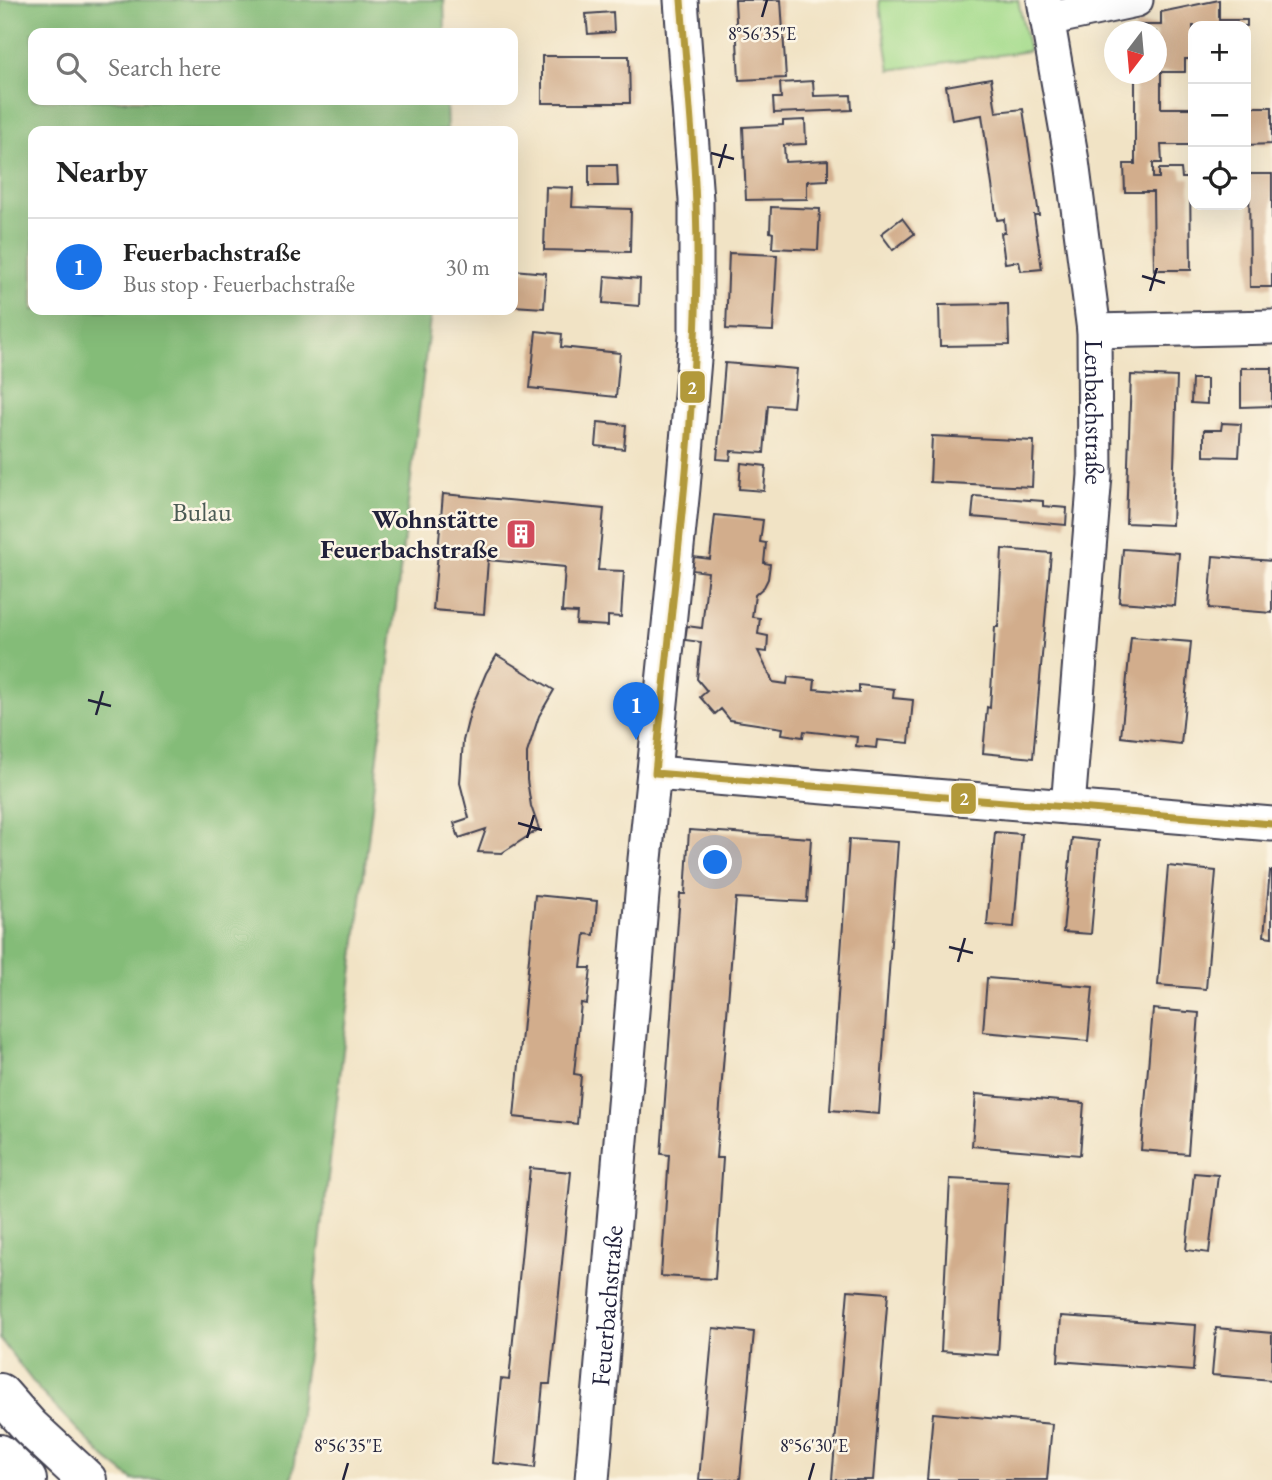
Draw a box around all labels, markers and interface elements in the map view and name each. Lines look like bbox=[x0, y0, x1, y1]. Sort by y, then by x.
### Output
north arrow bbox=[1104, 21, 1167, 84]
map controls bbox=[1188, 21, 1251, 210]
button: + bbox=[1188, 21, 1251, 84]
text: 8°56'35"E bbox=[728, 22, 796, 45]
search box bbox=[28, 28, 518, 105]
icon: search bbox=[52, 48, 90, 86]
text: Search here bbox=[108, 50, 221, 84]
button: − bbox=[1188, 84, 1251, 147]
button: locate bbox=[1188, 147, 1251, 210]
text: Nearby bbox=[56, 152, 148, 191]
text: Feuerbachstraße bbox=[123, 235, 301, 269]
text: 1 bbox=[73, 252, 85, 282]
text: 30 m bbox=[445, 252, 490, 282]
text: Bus stop · Feuerbachstraße bbox=[123, 269, 355, 299]
street label: Lenbachstraße bbox=[1077, 339, 1112, 486]
line badge: 2 bbox=[679, 370, 706, 404]
text: 2 bbox=[687, 375, 697, 400]
park label: Bulau bbox=[172, 495, 232, 529]
place label: Wohnstätte Feuerbachstraße bbox=[320, 502, 498, 566]
building icon: Wohnstätte Feuerbachstraße bbox=[504, 517, 538, 551]
pin: 1 bbox=[613, 682, 659, 740]
line badge: 2 bbox=[950, 782, 977, 815]
text: 2 bbox=[959, 786, 969, 811]
your location bbox=[698, 845, 732, 879]
street label: Feuerbachstraße bbox=[583, 1224, 631, 1387]
text: 8°56'35"E bbox=[314, 1434, 382, 1457]
text: 8°56'30"E bbox=[780, 1434, 848, 1457]

